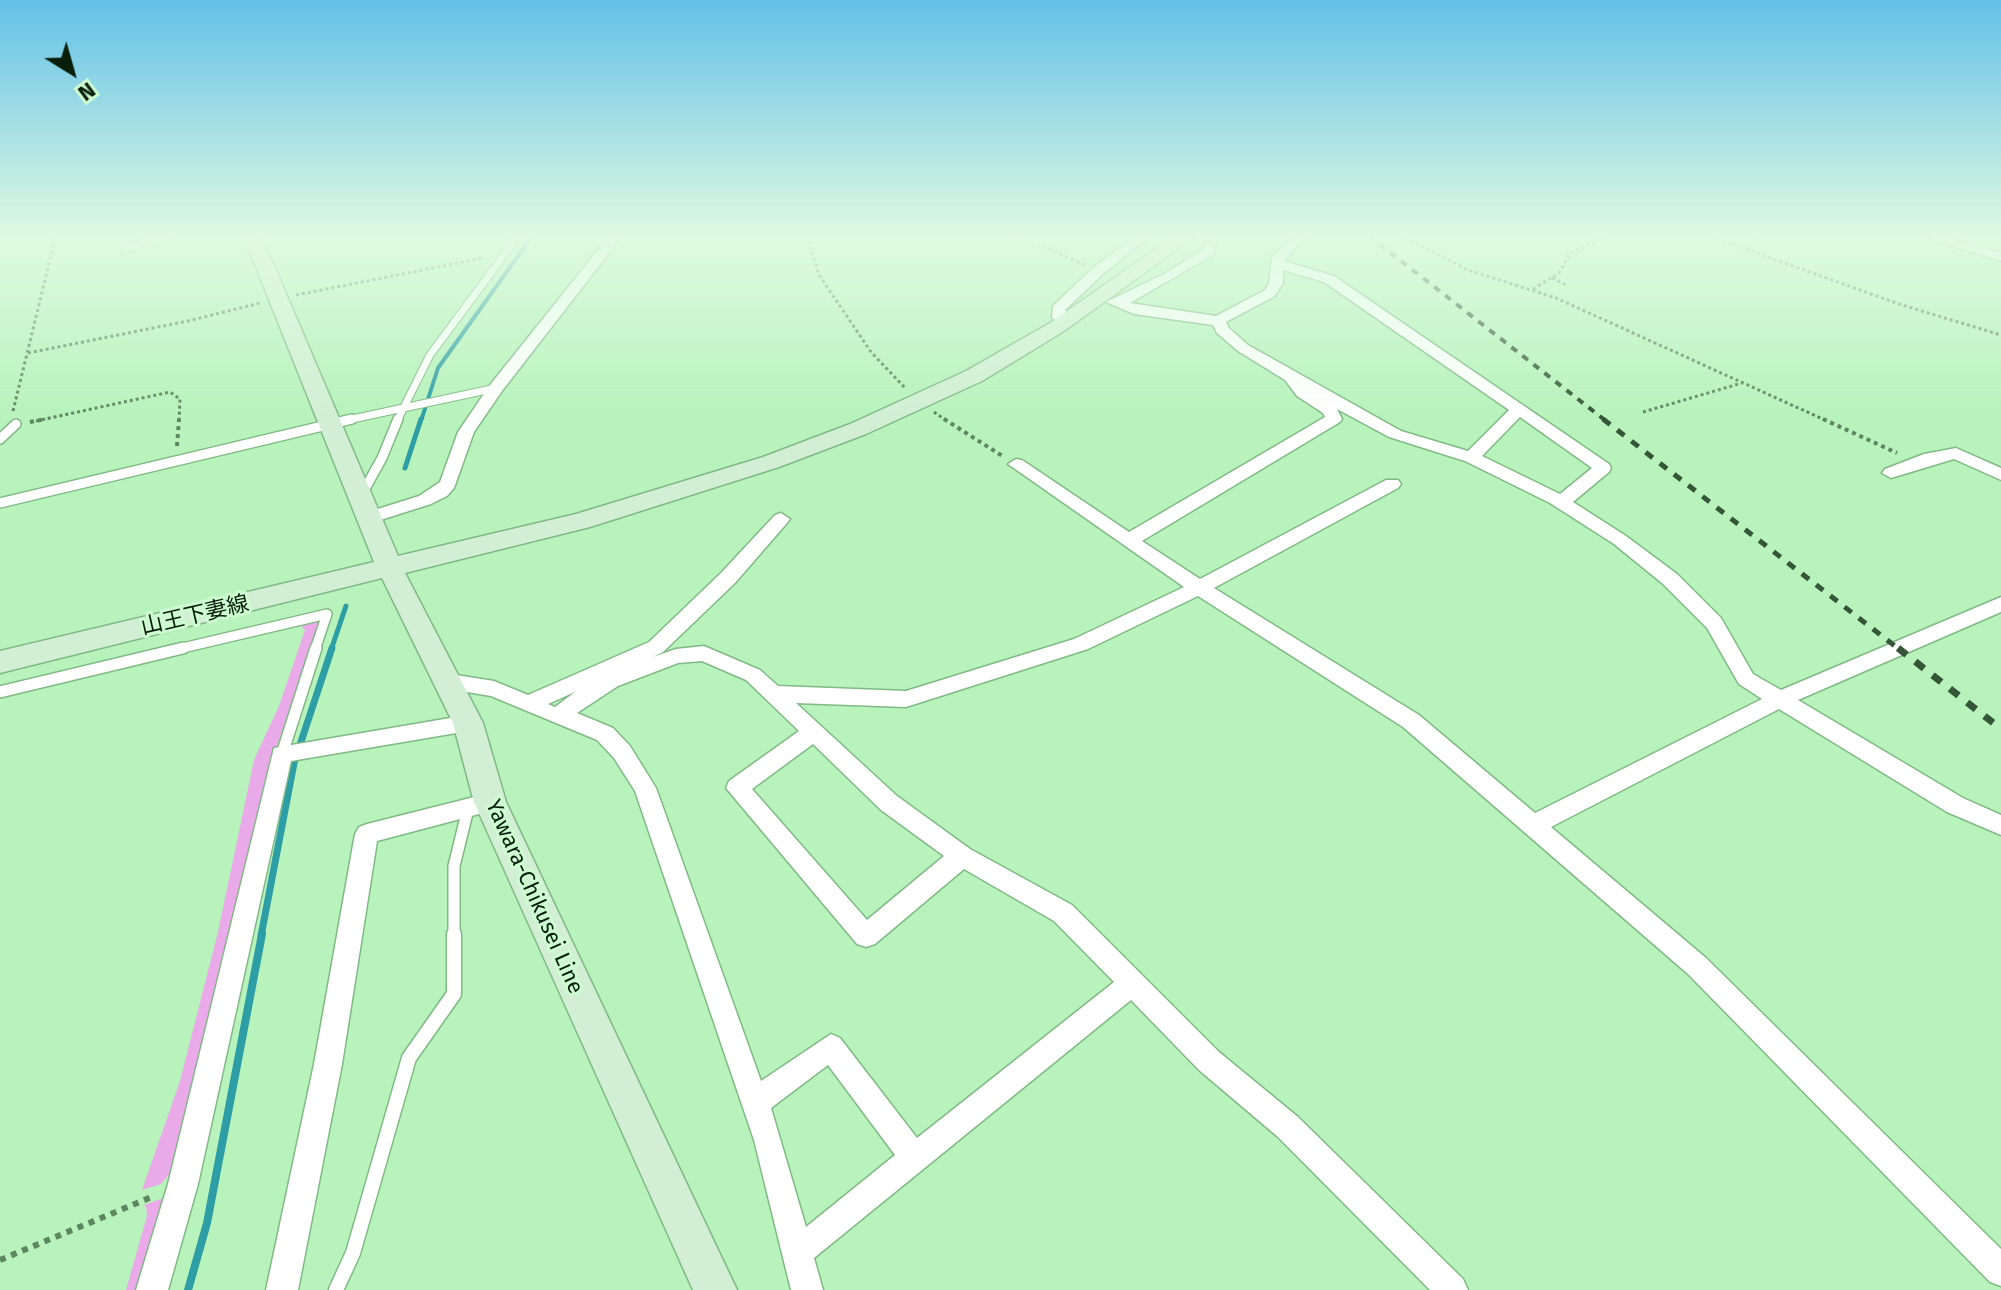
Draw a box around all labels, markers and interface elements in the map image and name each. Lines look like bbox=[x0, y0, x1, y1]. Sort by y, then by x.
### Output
north arrow bbox=[32, 32, 112, 112]
text: N bbox=[73, 76, 101, 107]
street label: 山王下妻線 bbox=[138, 591, 252, 641]
street label: Yawara-Chikusei Line bbox=[479, 796, 589, 998]

